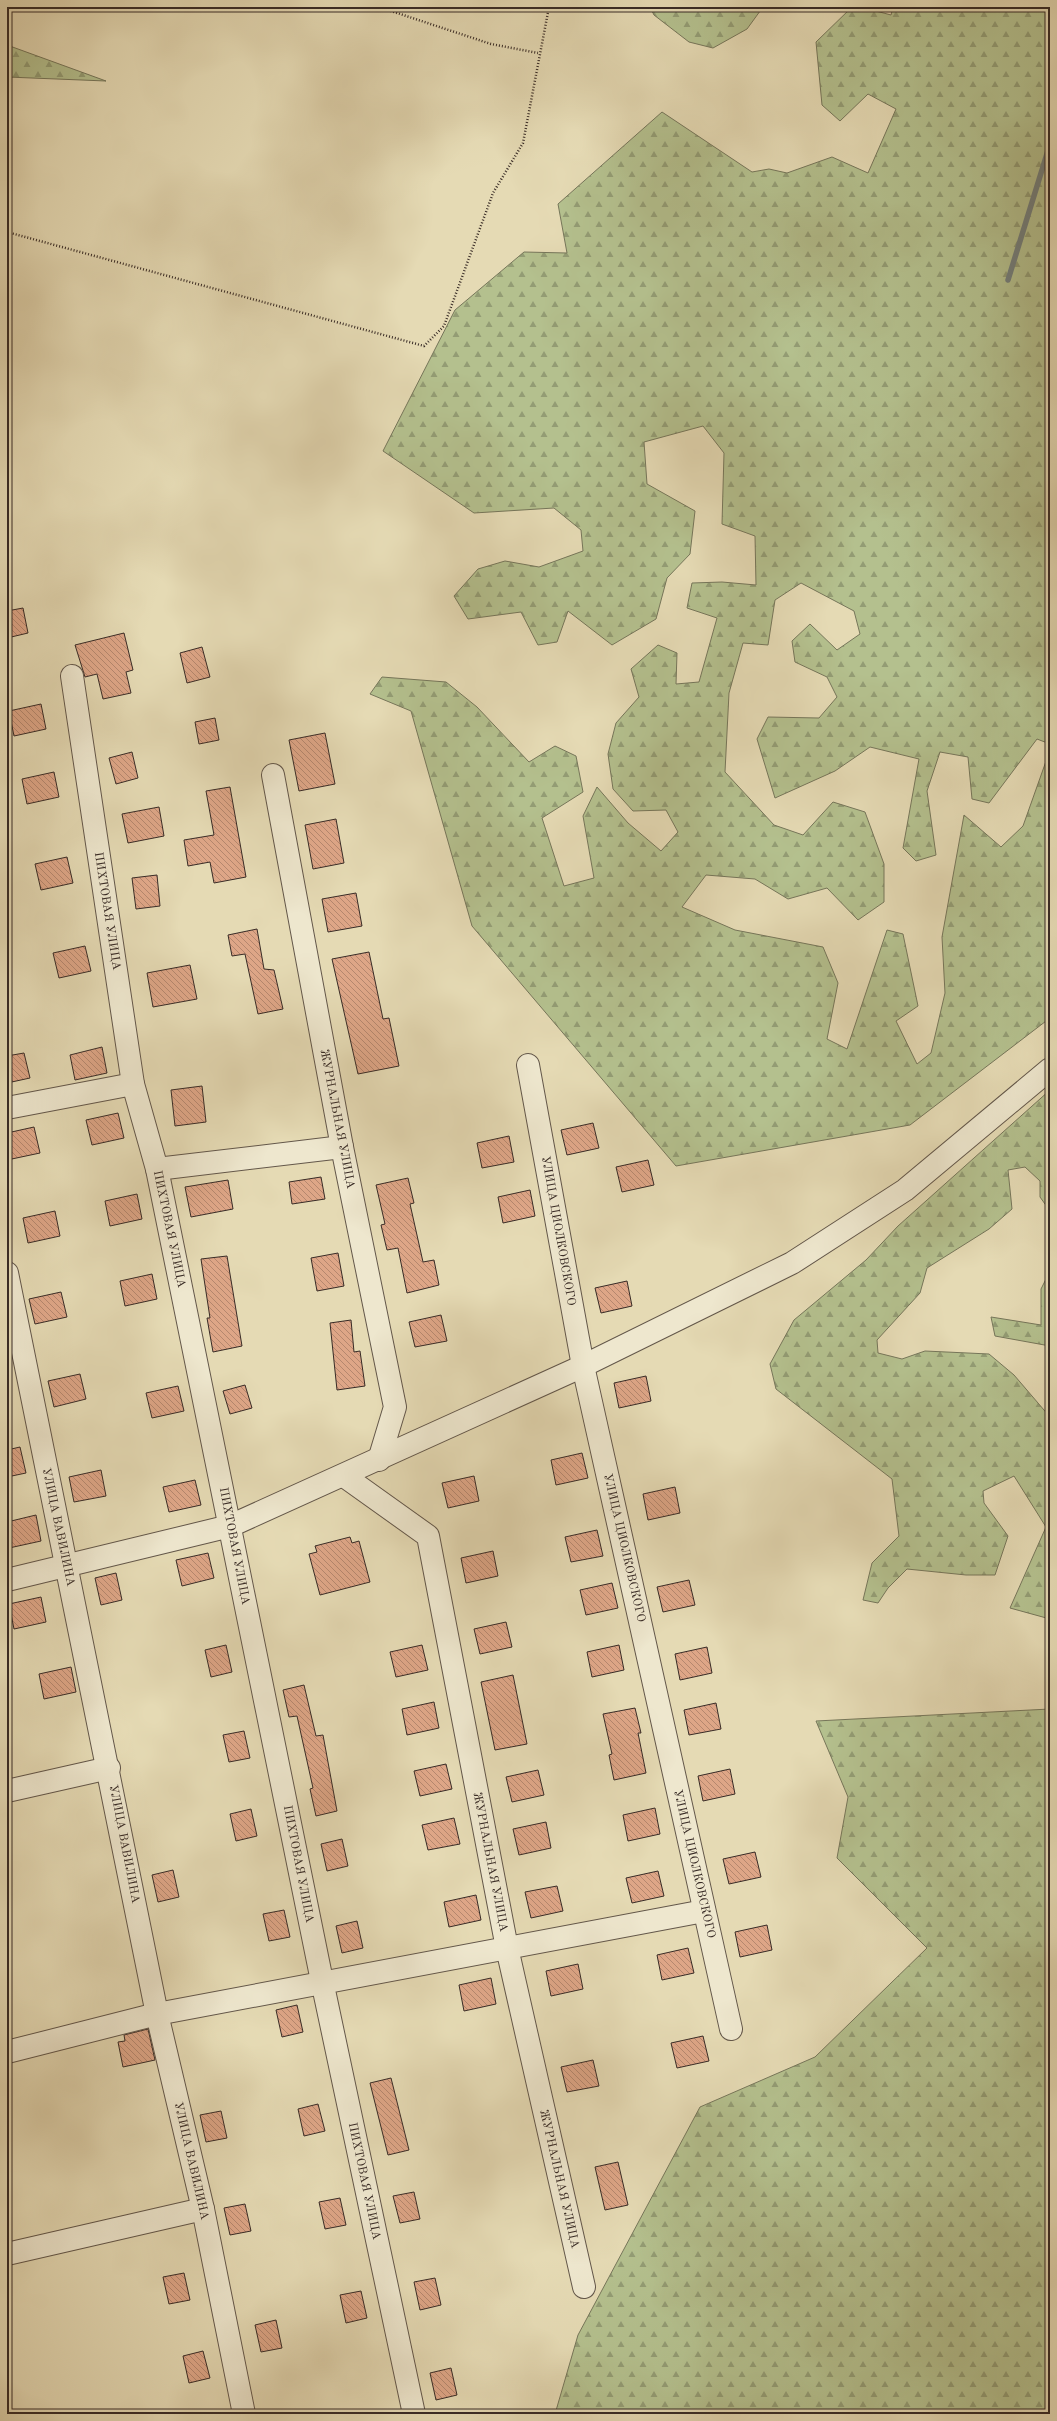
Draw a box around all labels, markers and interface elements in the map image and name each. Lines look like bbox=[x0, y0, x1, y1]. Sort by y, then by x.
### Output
street label: ПИХТОВАЯ УЛИЦА bbox=[92, 851, 122, 971]
street label: ЖУРНАЛЬНАЯ УЛИЦА bbox=[318, 1048, 356, 1190]
street label: УЛИЦА ЦИОЛКОВСКОГО bbox=[539, 1155, 577, 1307]
street label: ПИХТОВАЯ УЛИЦА bbox=[151, 1169, 187, 1289]
street label: УЛИЦА ВАВИЛИНА bbox=[40, 1467, 76, 1587]
street label: УЛИЦА ЦИОЛКОВСКОГО bbox=[601, 1473, 647, 1623]
street label: ПИХТОВАЯ УЛИЦА bbox=[217, 1486, 251, 1606]
street label: УЛИЦА ВАВИЛИНА bbox=[107, 1784, 141, 1904]
street label: УЛИЦА ЦИОЛКОВСКОГО bbox=[671, 1789, 717, 1939]
street label: ЖУРНАЛЬНАЯ УЛИЦА bbox=[471, 1791, 509, 1933]
street label: ПИХТОВАЯ УЛИЦА bbox=[281, 1804, 315, 1924]
street label: УЛИЦА ВАВИЛИНА bbox=[172, 2101, 210, 2221]
street label: ЖУРНАЛЬНАЯ УЛИЦА bbox=[537, 2109, 581, 2249]
street label: ПИХТОВАЯ УЛИЦА bbox=[346, 2121, 382, 2241]

